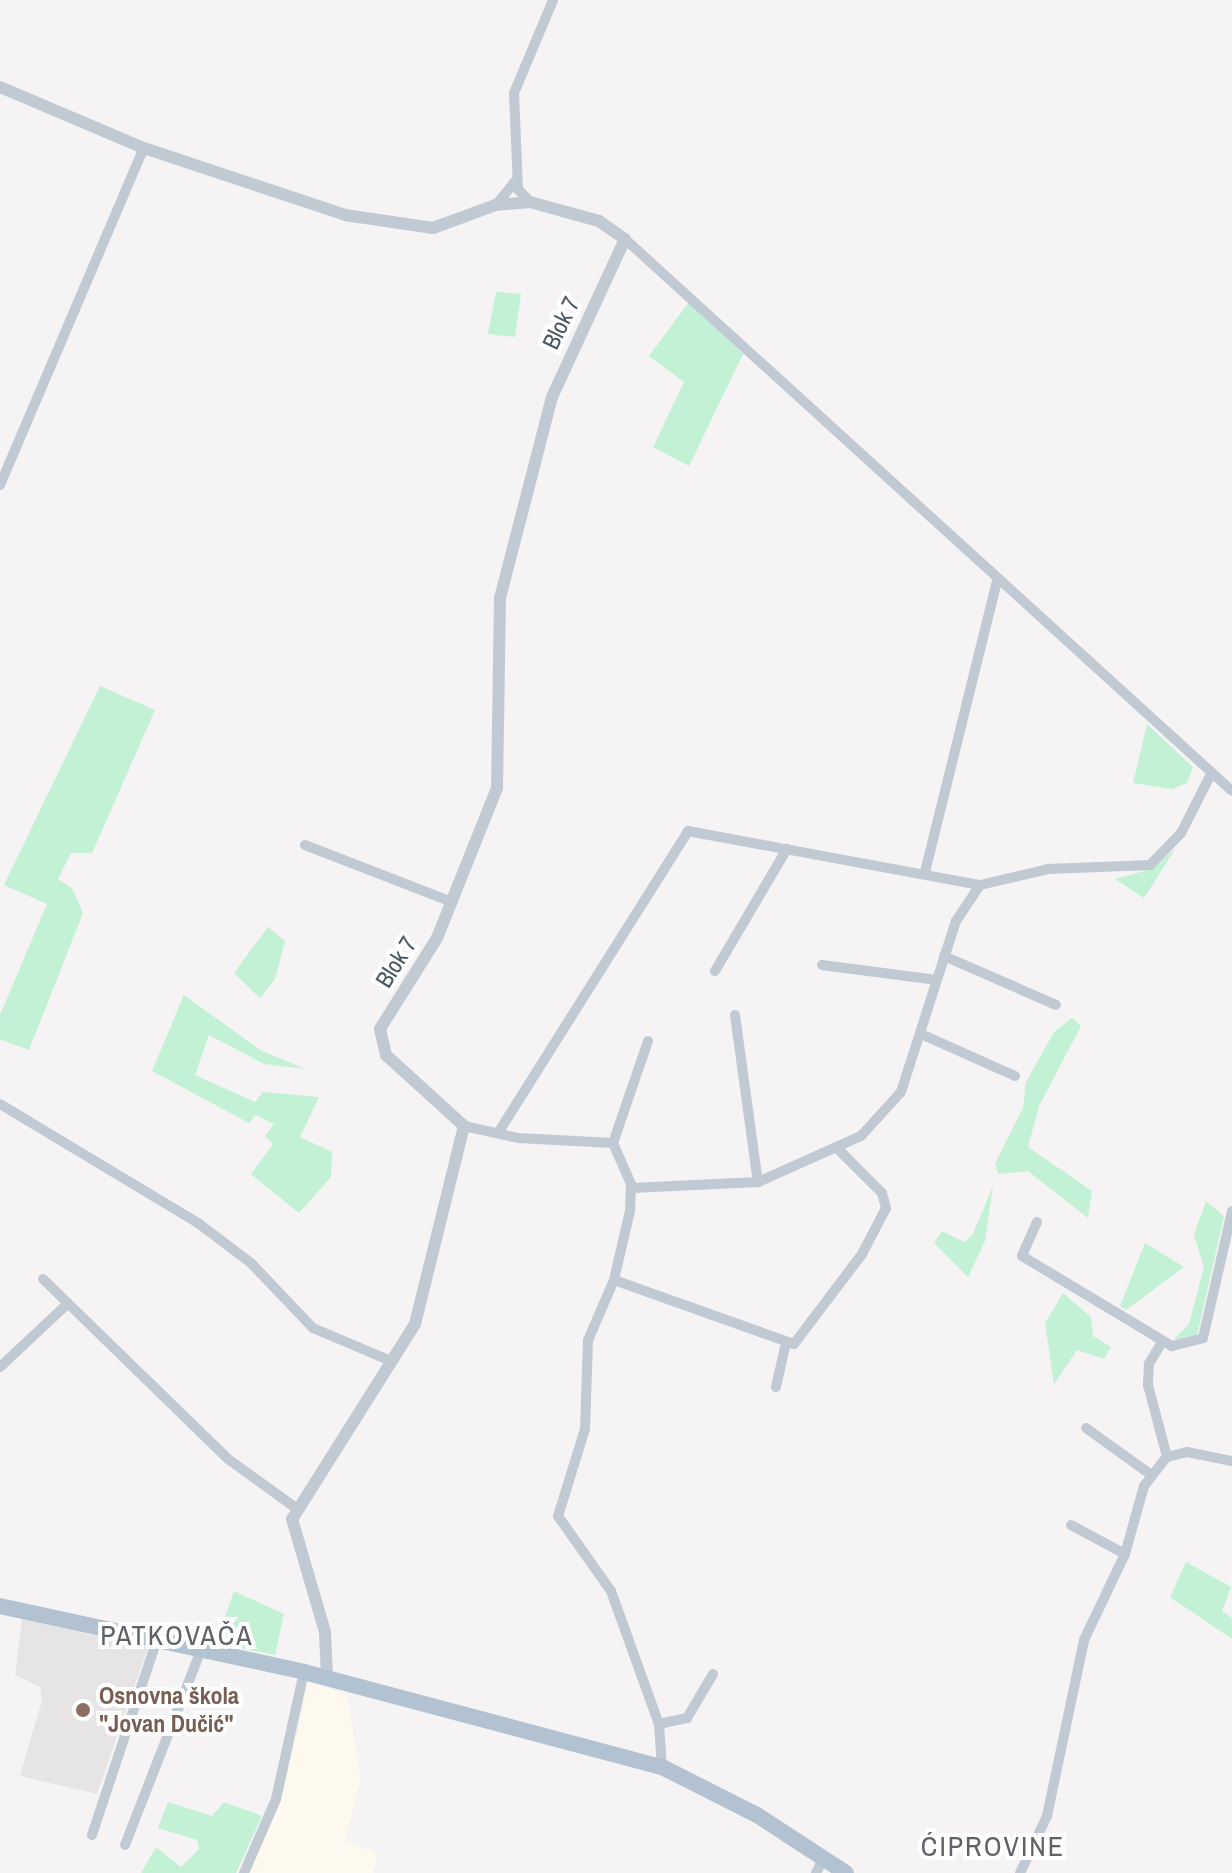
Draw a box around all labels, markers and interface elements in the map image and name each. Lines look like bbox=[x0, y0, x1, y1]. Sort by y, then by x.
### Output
street label: Blok 7 bbox=[536, 292, 586, 354]
street label: Blok 7 bbox=[369, 931, 423, 993]
district label: PATKOVAČA bbox=[100, 1618, 254, 1652]
place label: Osnovna škola "Jovan Dučić" bbox=[99, 1682, 239, 1738]
marker: Osnovna škola "Jovan Dučić" bbox=[74, 1701, 92, 1719]
district label: ĆIPROVINE bbox=[921, 1829, 1065, 1863]

